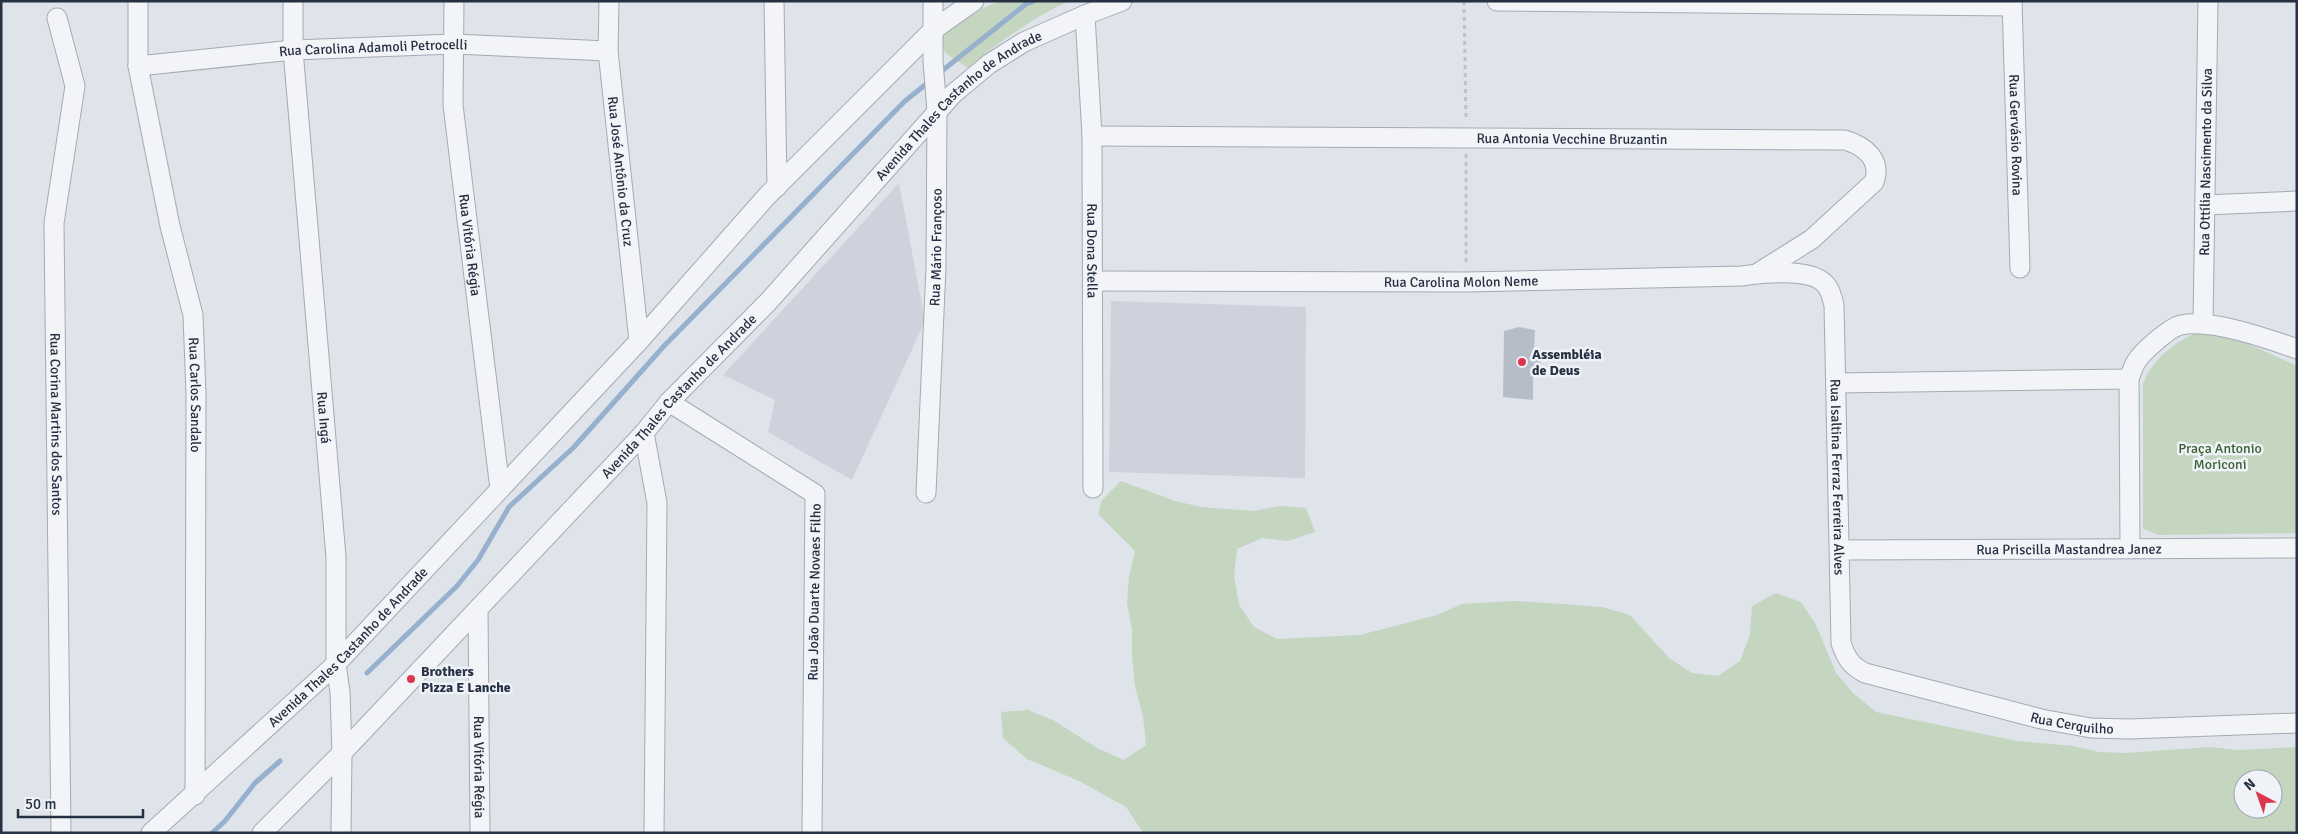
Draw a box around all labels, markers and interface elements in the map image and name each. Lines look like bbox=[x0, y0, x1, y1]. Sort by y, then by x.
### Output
street label: Avenida Thales Castanho de Andrade bbox=[872, 27, 1045, 184]
street label: Rua Carolina Adamoli Petrocelli bbox=[278, 36, 468, 60]
street label: Rua Ottília Nascimento da Silva bbox=[2196, 68, 2216, 256]
street label: Rua Gervásio Rovina bbox=[2005, 74, 2026, 196]
street label: Rua José Antônio da Cruz bbox=[604, 95, 637, 247]
street label: Rua Antonia Vecchine Bruzantin bbox=[1476, 130, 1668, 148]
street label: Rua Mário Françoso bbox=[926, 188, 946, 307]
street label: Rua Vitória Régia bbox=[455, 193, 484, 297]
street label: Rua Dona Stella bbox=[1083, 203, 1100, 298]
street label: Rua Carolina Molon Neme bbox=[1384, 272, 1538, 291]
street label: Avenida Thales Castanho de Andrade bbox=[598, 311, 760, 482]
street label: Rua Corina Martins dos Santos bbox=[46, 333, 65, 516]
street label: Rua Carlos Sandalo bbox=[185, 337, 204, 453]
place label: Assembléia de Deus bbox=[1532, 346, 1602, 379]
marker: Assembléia de Deus bbox=[1516, 356, 1528, 368]
street label: Rua Isaltina Ferraz Ferreira Alves bbox=[1827, 379, 1848, 575]
street label: Rua Ingá bbox=[313, 391, 334, 444]
park label: Praça Antonio Moriconi bbox=[2178, 440, 2262, 473]
street label: Rua João Duarte Novaes Filho bbox=[804, 503, 825, 681]
street label: Rua Priscilla Mastandrea Janez bbox=[1976, 541, 2162, 558]
street label: Avenida Thales Castanho de Andrade bbox=[265, 564, 432, 731]
place label: Brothers Pizza E Lanche bbox=[421, 663, 511, 696]
marker: Brothers Pizza E Lanche bbox=[405, 673, 417, 685]
street label: Rua Cerquilho bbox=[2028, 709, 2114, 738]
street label: Rua Vitória Régia bbox=[470, 716, 488, 818]
north arrow bbox=[2233, 769, 2283, 819]
text: N bbox=[2241, 775, 2259, 794]
scale bar bbox=[18, 786, 142, 818]
text: 50 m bbox=[25, 795, 56, 813]

